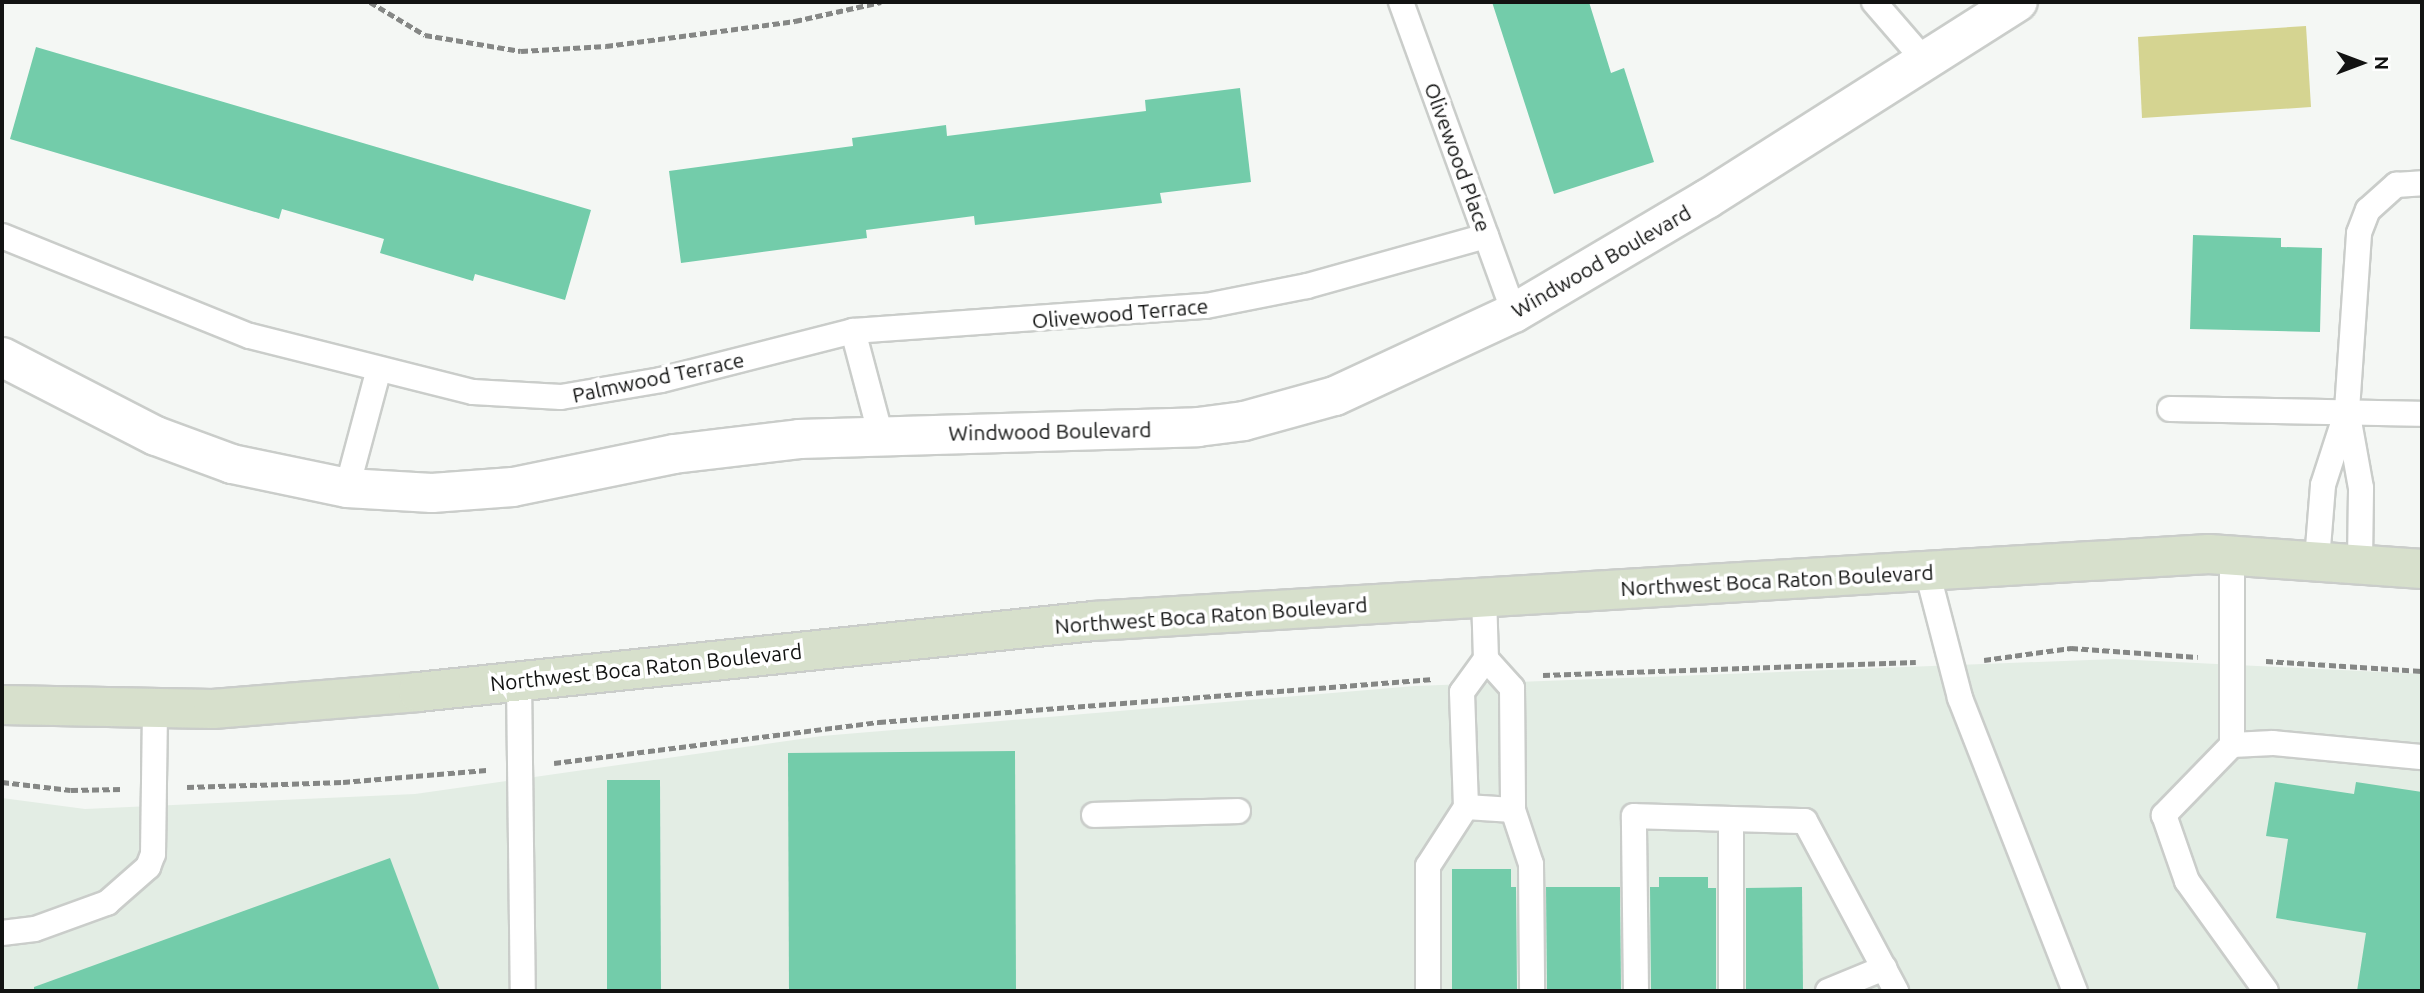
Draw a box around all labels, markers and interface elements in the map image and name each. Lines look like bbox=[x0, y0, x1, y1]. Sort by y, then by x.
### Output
north arrow bbox=[2326, 28, 2396, 98]
text: N bbox=[2371, 56, 2393, 70]
street label: Olivewood Place bbox=[1419, 79, 1497, 235]
street label: Windwood Boulevard bbox=[1507, 199, 1695, 323]
street label: Olivewood Terrace bbox=[1031, 293, 1209, 333]
street label: Palmwood Terrace bbox=[570, 346, 746, 408]
street label: Windwood Boulevard bbox=[948, 417, 1152, 445]
street label: Northwest Boca Raton Boulevard bbox=[1620, 559, 1934, 601]
street label: Northwest Boca Raton Boulevard bbox=[1054, 591, 1368, 639]
street label: Northwest Boca Raton Boulevard bbox=[489, 638, 803, 696]

